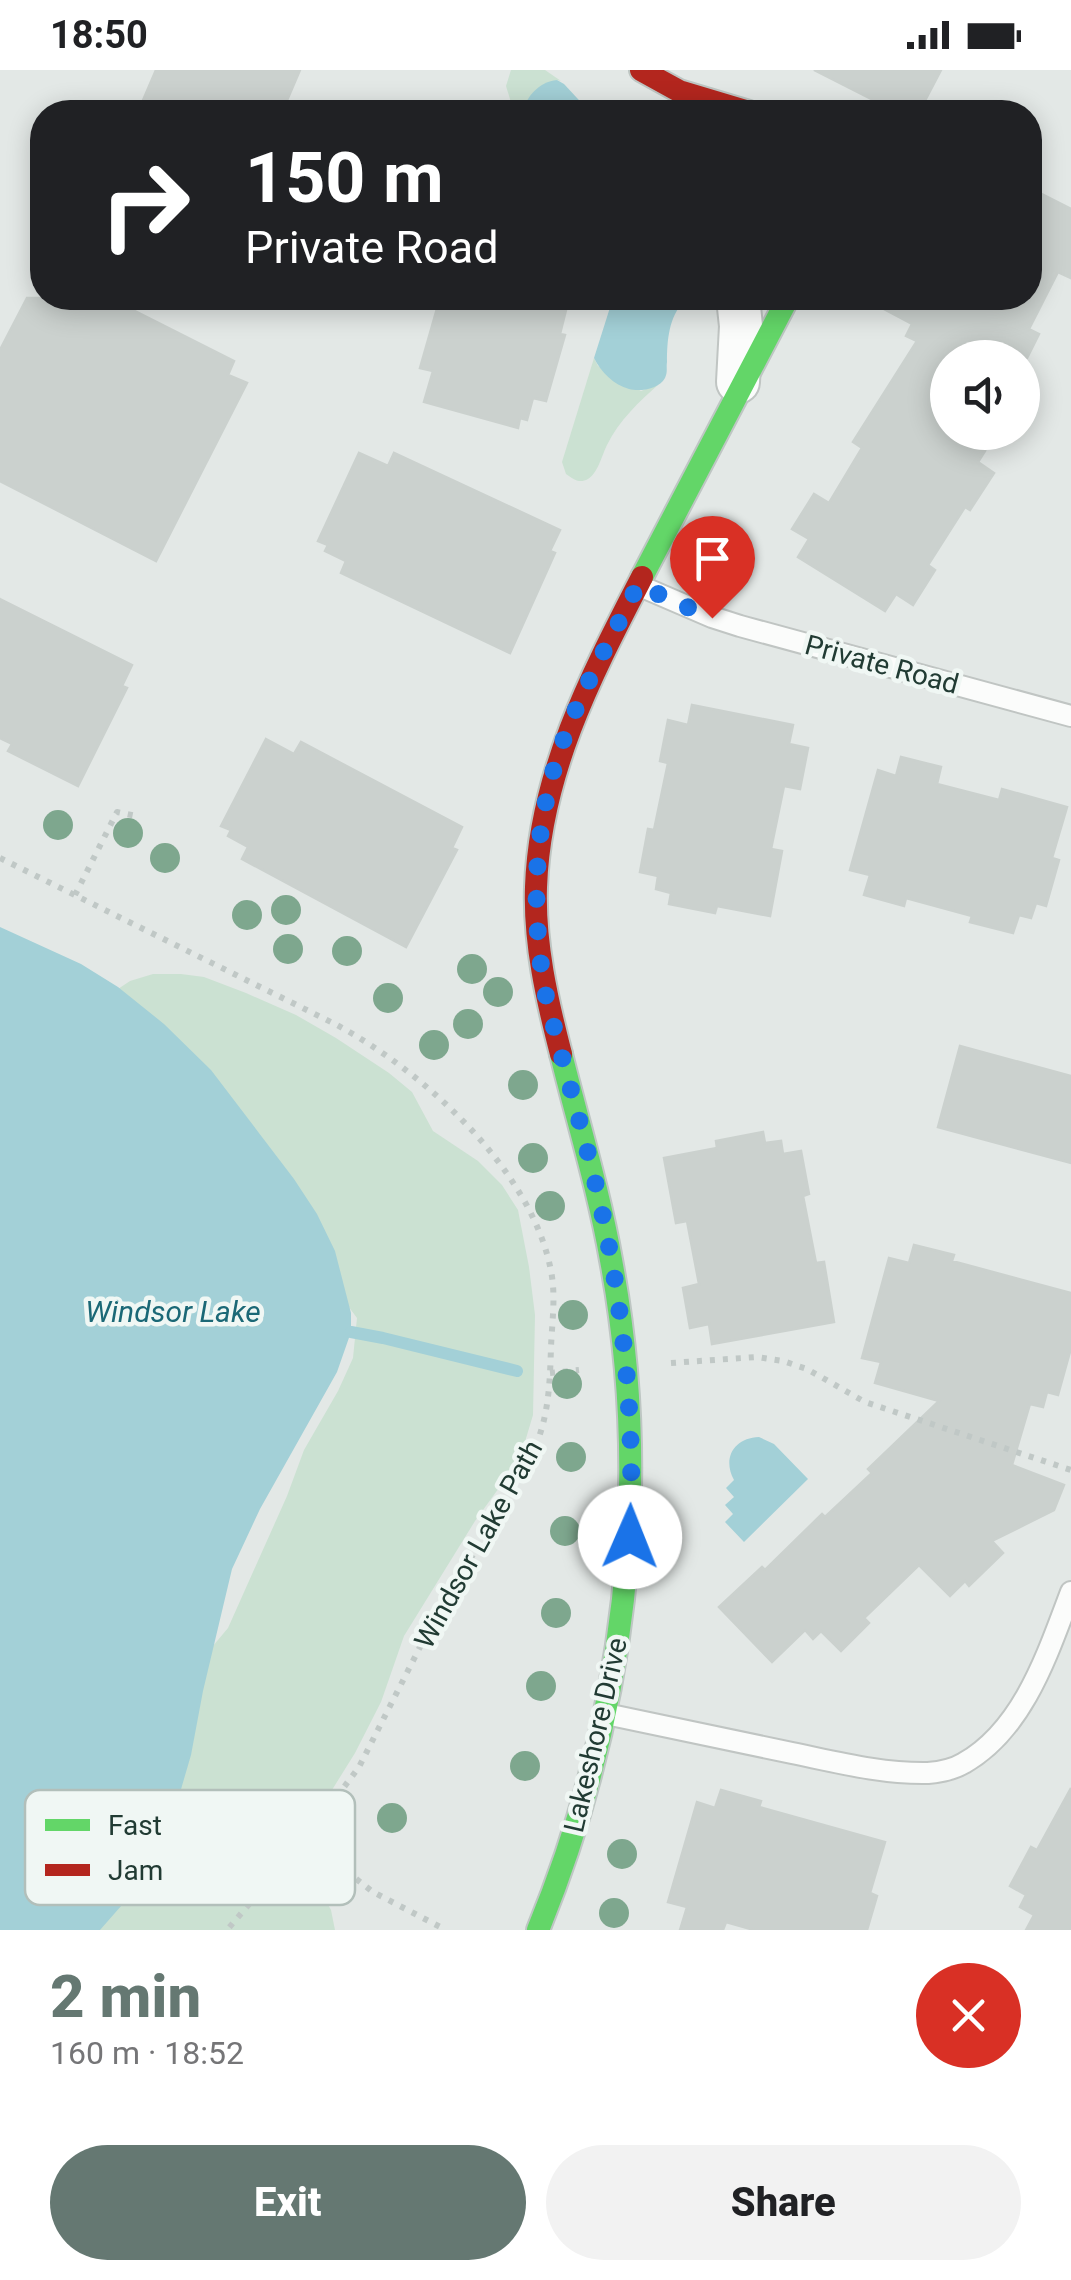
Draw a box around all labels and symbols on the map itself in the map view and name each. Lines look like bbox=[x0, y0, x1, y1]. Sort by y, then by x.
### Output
pin bbox=[670, 516, 755, 619]
street label: Private Road bbox=[801, 628, 962, 701]
water label: Windsor Lake bbox=[85, 1294, 261, 1329]
street label: Windsor Lake Path bbox=[407, 1434, 549, 1654]
position arrow bbox=[578, 1485, 682, 1589]
street label: Lakeshore Drive bbox=[557, 1635, 634, 1836]
legend bbox=[25, 1790, 355, 1905]
text: Fast bbox=[108, 1809, 162, 1842]
text: Jam bbox=[108, 1854, 163, 1887]

